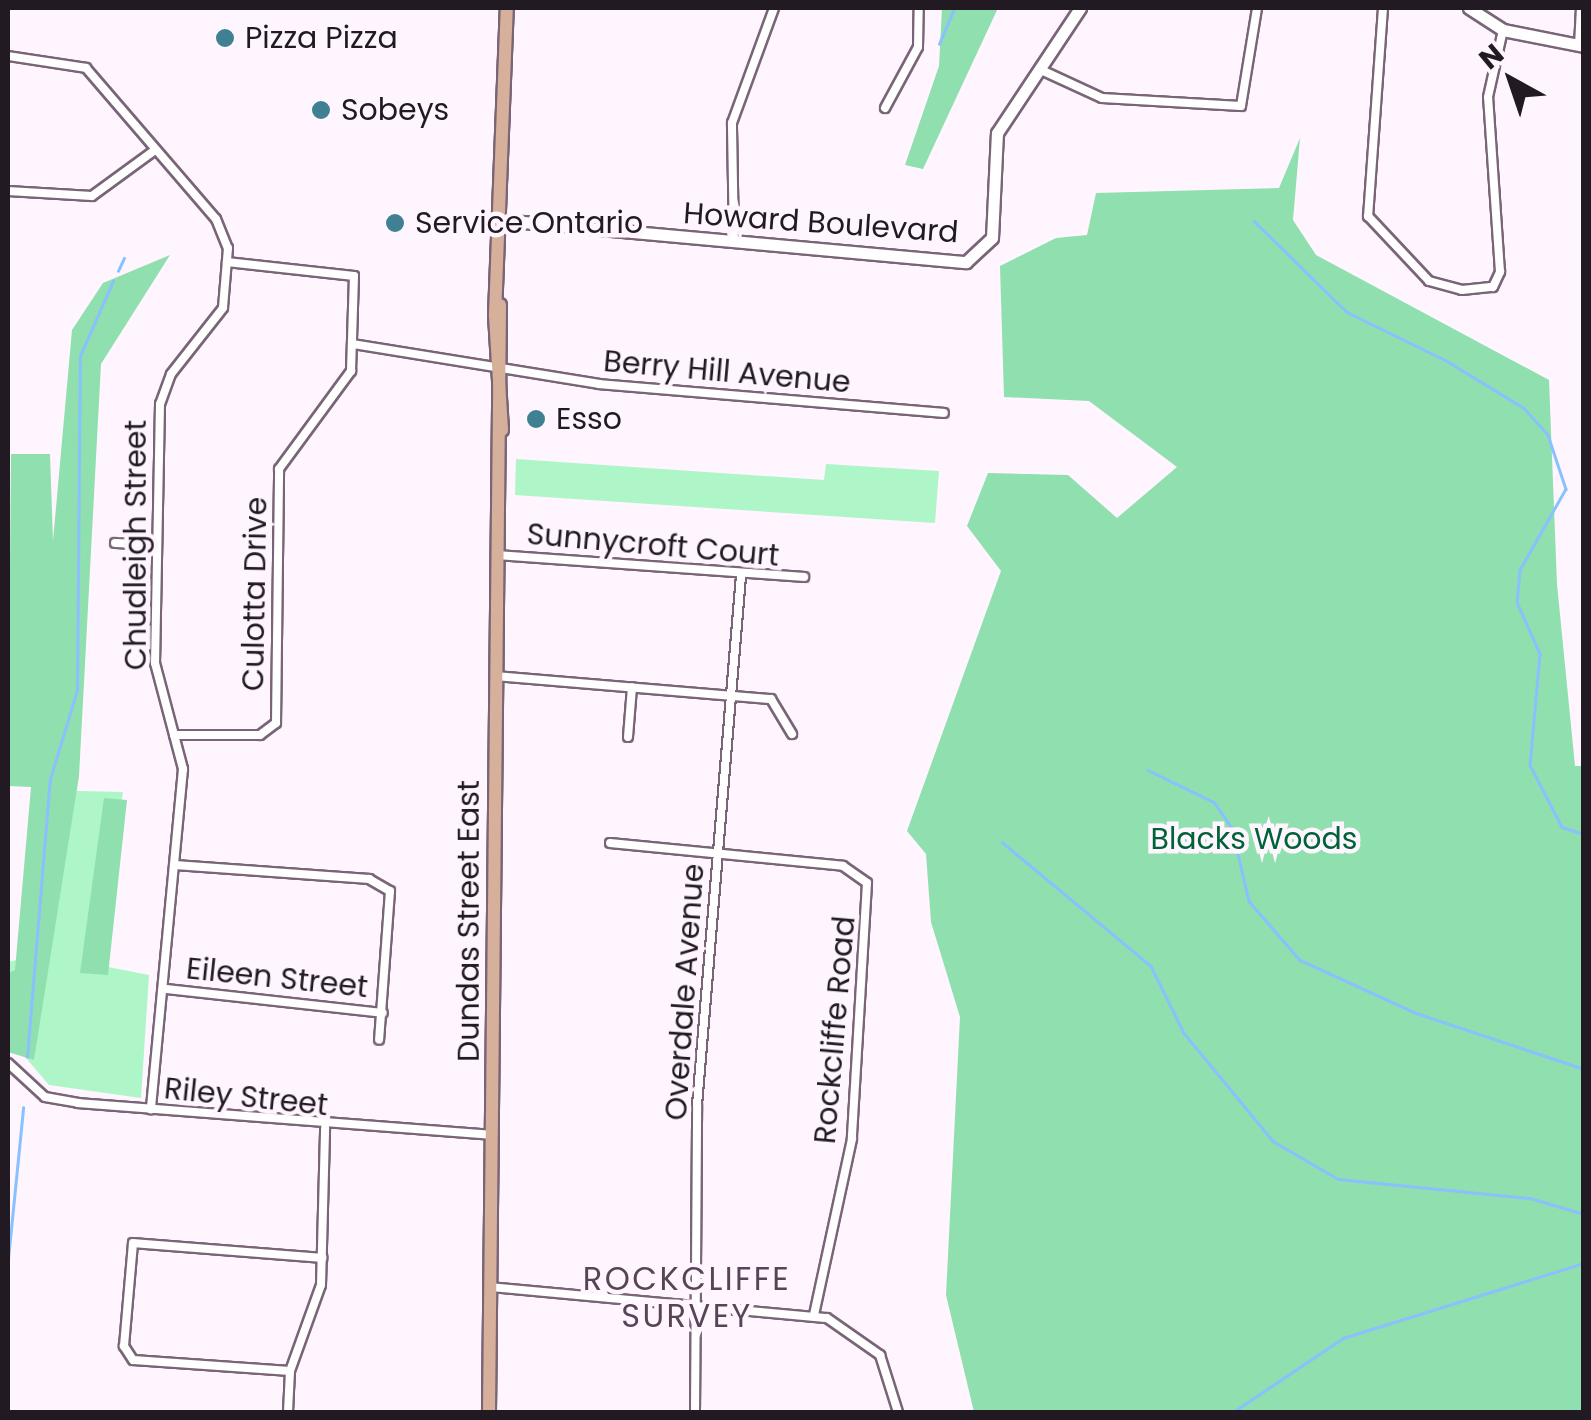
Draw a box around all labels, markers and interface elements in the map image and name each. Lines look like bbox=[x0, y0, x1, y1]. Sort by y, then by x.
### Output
place label: Pizza Pizza bbox=[245, 20, 398, 56]
marker: Pizza Pizza bbox=[214, 27, 236, 49]
north arrow bbox=[1461, 30, 1561, 130]
text: N bbox=[1471, 35, 1512, 78]
place label: Sobeys bbox=[341, 92, 449, 128]
marker: Sobeys bbox=[310, 99, 332, 121]
street label: Howard Boulevard bbox=[682, 195, 960, 251]
place label: Service Ontario bbox=[415, 205, 643, 241]
marker: Service Ontario bbox=[384, 212, 406, 234]
street label: Berry Hill Avenue bbox=[602, 343, 852, 401]
place label: Esso bbox=[556, 401, 622, 437]
marker: Esso bbox=[525, 408, 547, 430]
street label: Chudleigh Street bbox=[118, 420, 154, 670]
street label: Culotta Drive bbox=[235, 497, 275, 691]
street label: Sunnycroft Court bbox=[525, 516, 781, 574]
street label: Dundas Street East bbox=[451, 780, 487, 1062]
park label: Blacks Woods bbox=[1151, 821, 1357, 857]
street label: Overdale Avenue bbox=[658, 862, 712, 1122]
street label: Rockcliffe Road bbox=[807, 915, 863, 1145]
street label: Eileen Street bbox=[184, 951, 370, 1005]
street label: Riley Street bbox=[162, 1071, 330, 1123]
district label: ROCKCLIFFE SURVEY bbox=[583, 1261, 791, 1336]

